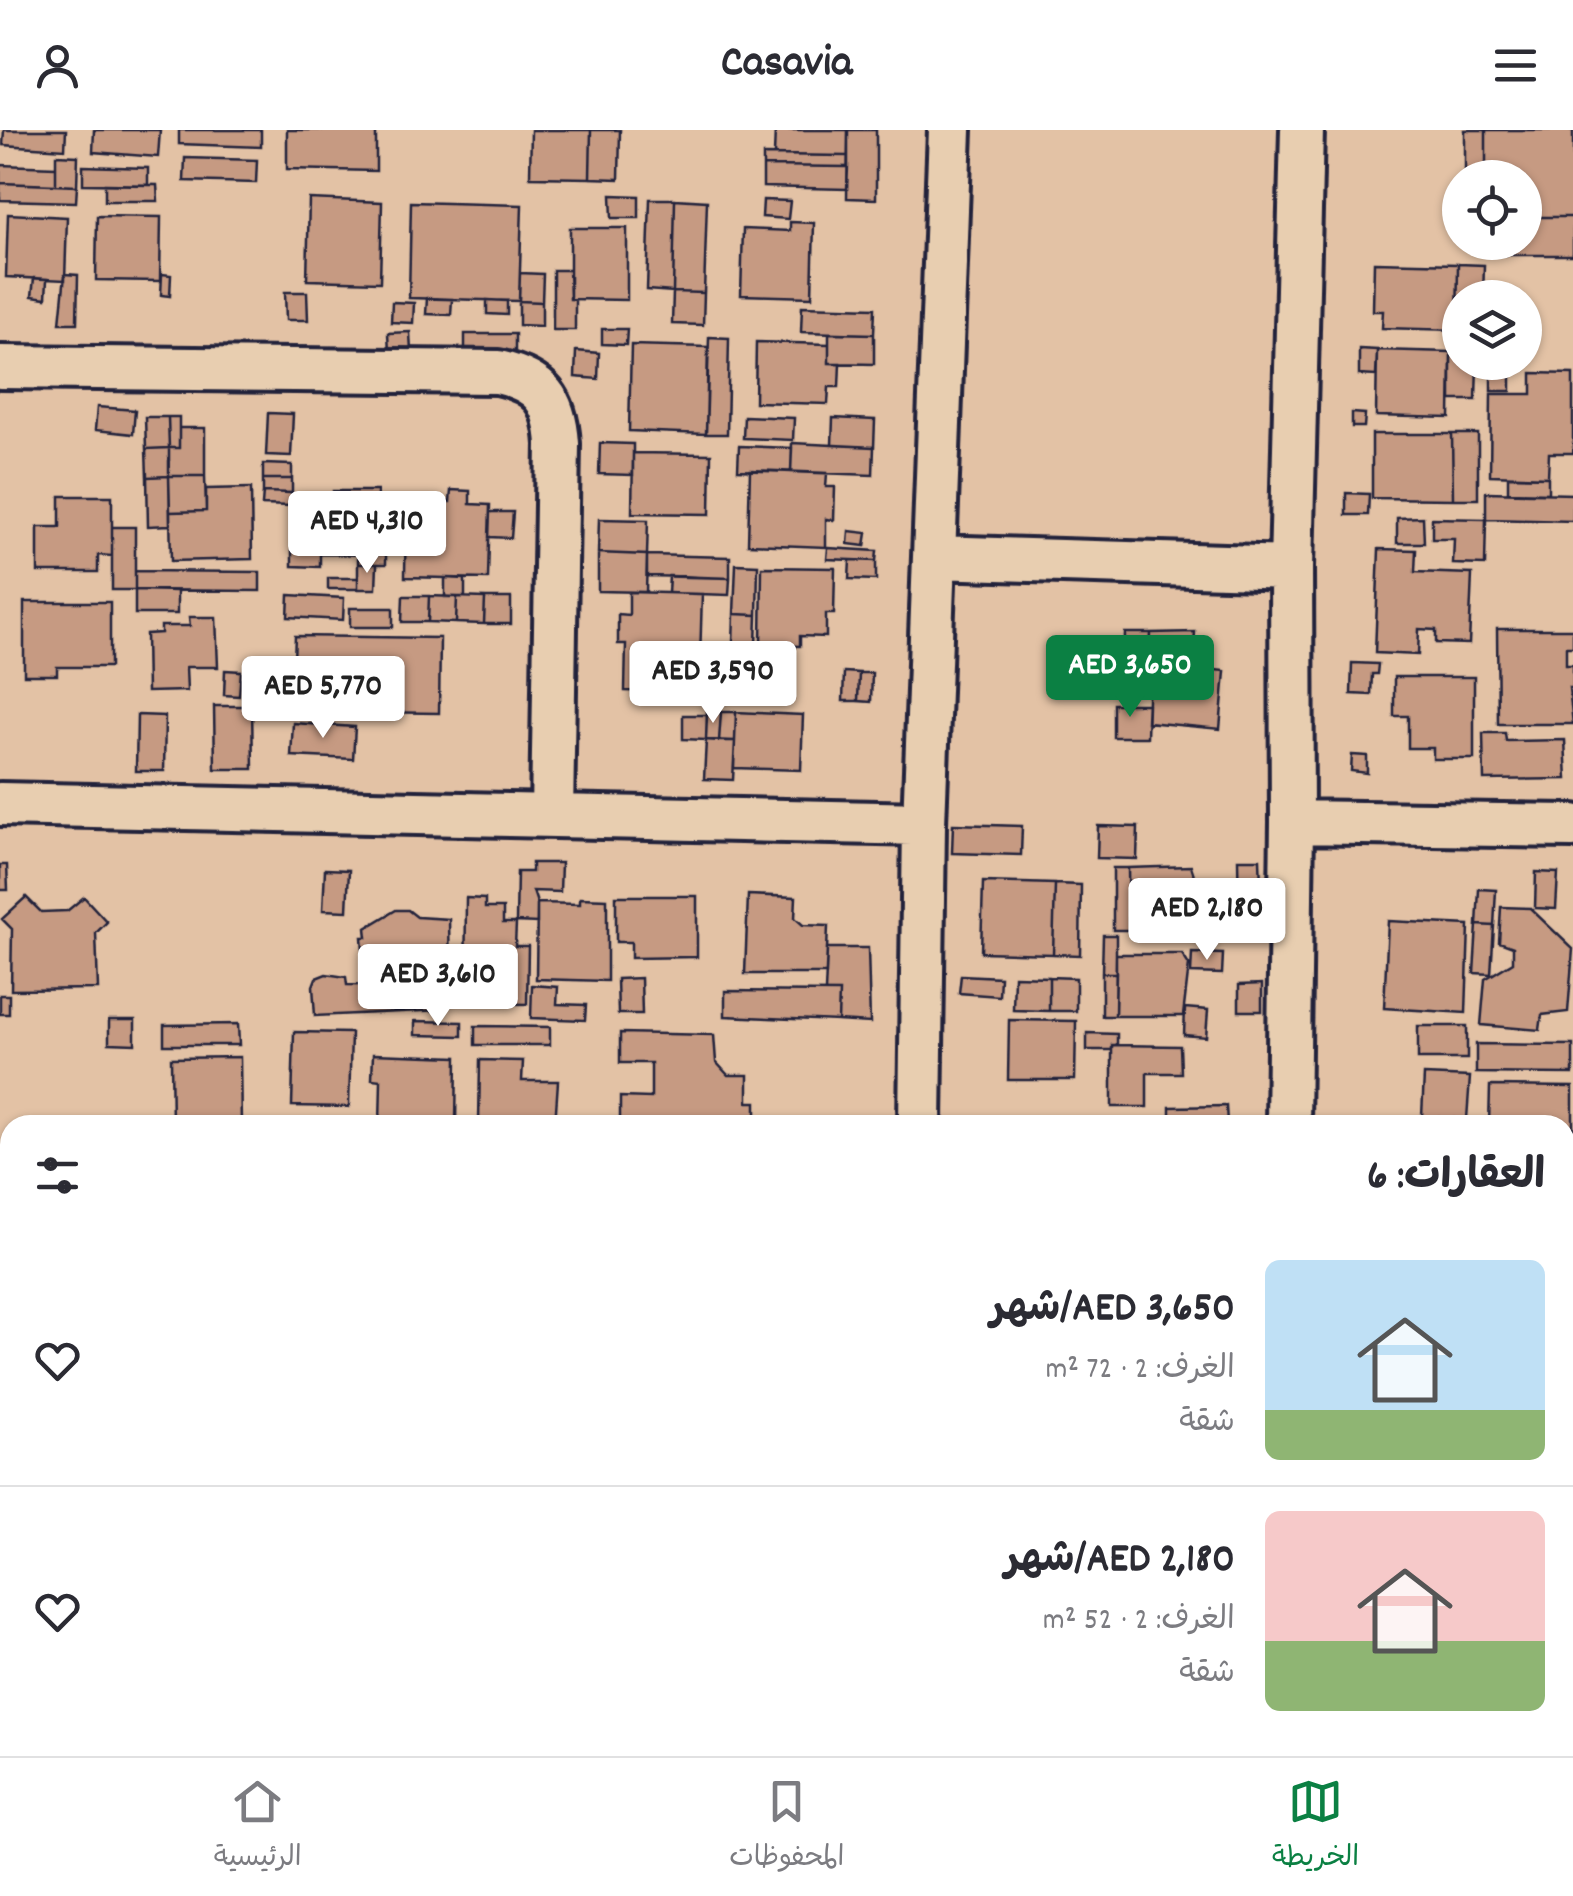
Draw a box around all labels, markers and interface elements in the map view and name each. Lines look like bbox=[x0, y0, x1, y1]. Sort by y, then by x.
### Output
text: Casavia bbox=[721, 33, 852, 97]
icon: person bbox=[30, 38, 85, 93]
icon: menu bbox=[1488, 38, 1543, 93]
map controls bbox=[1442, 160, 1542, 380]
button: locate bbox=[1442, 160, 1542, 260]
button: layers bbox=[1442, 280, 1542, 380]
pin: AED 4,310 bbox=[253, 491, 481, 576]
text: AED 4,310 bbox=[310, 500, 424, 546]
pin: AED 3,650 bbox=[1016, 635, 1244, 720]
pin: AED 3,590 bbox=[599, 641, 827, 726]
text: AED 3,650 bbox=[1068, 644, 1192, 690]
text: AED 3,590 bbox=[651, 650, 775, 696]
pin: AED 5,770 bbox=[209, 656, 437, 741]
text: AED 5,770 bbox=[264, 665, 382, 711]
pin: AED 2,180 bbox=[1093, 878, 1321, 963]
text: AED 2,180 bbox=[1150, 887, 1264, 933]
pin: AED 3,610 bbox=[324, 944, 552, 1029]
text: AED 3,610 bbox=[380, 953, 496, 999]
icon: filters bbox=[30, 1148, 85, 1203]
text: العقارات: 6 bbox=[1367, 1149, 1545, 1209]
text: AED 3,650/شهر bbox=[990, 1281, 1235, 1341]
icon: home bbox=[1345, 1300, 1465, 1420]
icon: heart bbox=[30, 1333, 85, 1388]
text: الغرف: 2 · 72 m² bbox=[1045, 1348, 1235, 1394]
text: شقة bbox=[1179, 1401, 1235, 1447]
text: AED 2,180/شهر bbox=[1005, 1532, 1235, 1592]
icon: home bbox=[1345, 1551, 1465, 1671]
icon: heart bbox=[30, 1584, 85, 1639]
text: الغرف: 2 · 52 m² bbox=[1043, 1599, 1235, 1645]
text: شقة bbox=[1179, 1652, 1235, 1698]
tab: الرئيسية bbox=[214, 1774, 302, 1880]
tab: المحفوظات bbox=[729, 1774, 844, 1880]
tab: الخريطة bbox=[1272, 1774, 1359, 1880]

